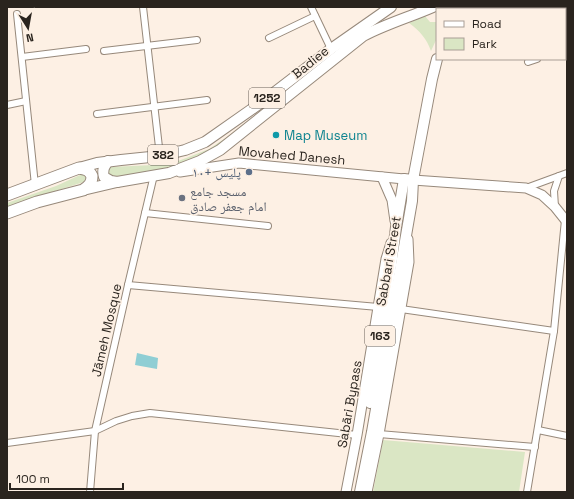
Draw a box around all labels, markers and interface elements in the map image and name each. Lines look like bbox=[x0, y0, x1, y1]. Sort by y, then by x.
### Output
north arrow bbox=[8, 8, 48, 48]
legend bbox=[436, 8, 566, 60]
text: Road bbox=[472, 16, 501, 32]
text: N bbox=[25, 30, 35, 45]
text: Park bbox=[472, 36, 497, 52]
street label: Badiee bbox=[288, 42, 332, 82]
road number: 1252 bbox=[249, 88, 285, 108]
place label: Map Museum bbox=[284, 127, 367, 144]
marker: Map Museum bbox=[271, 130, 281, 140]
street label: Movahed Danesh bbox=[238, 142, 346, 169]
road number: 382 bbox=[148, 145, 178, 165]
place label: پلیس +۱۰ bbox=[192, 164, 241, 181]
marker: پلیس +۱۰ bbox=[244, 167, 254, 177]
place label: مسجد جامع امام جعفر صادق bbox=[190, 183, 267, 215]
marker: مسجد جامع امام جعفر صادق bbox=[177, 193, 187, 203]
street label: Sabbari Street bbox=[372, 215, 405, 307]
street label: Jāmeh Mosque bbox=[87, 282, 125, 378]
road number: 163 bbox=[365, 326, 395, 346]
street label: Sabāri Bypass bbox=[333, 359, 366, 449]
scale bar bbox=[10, 465, 123, 491]
text: 100 m bbox=[16, 471, 50, 487]

